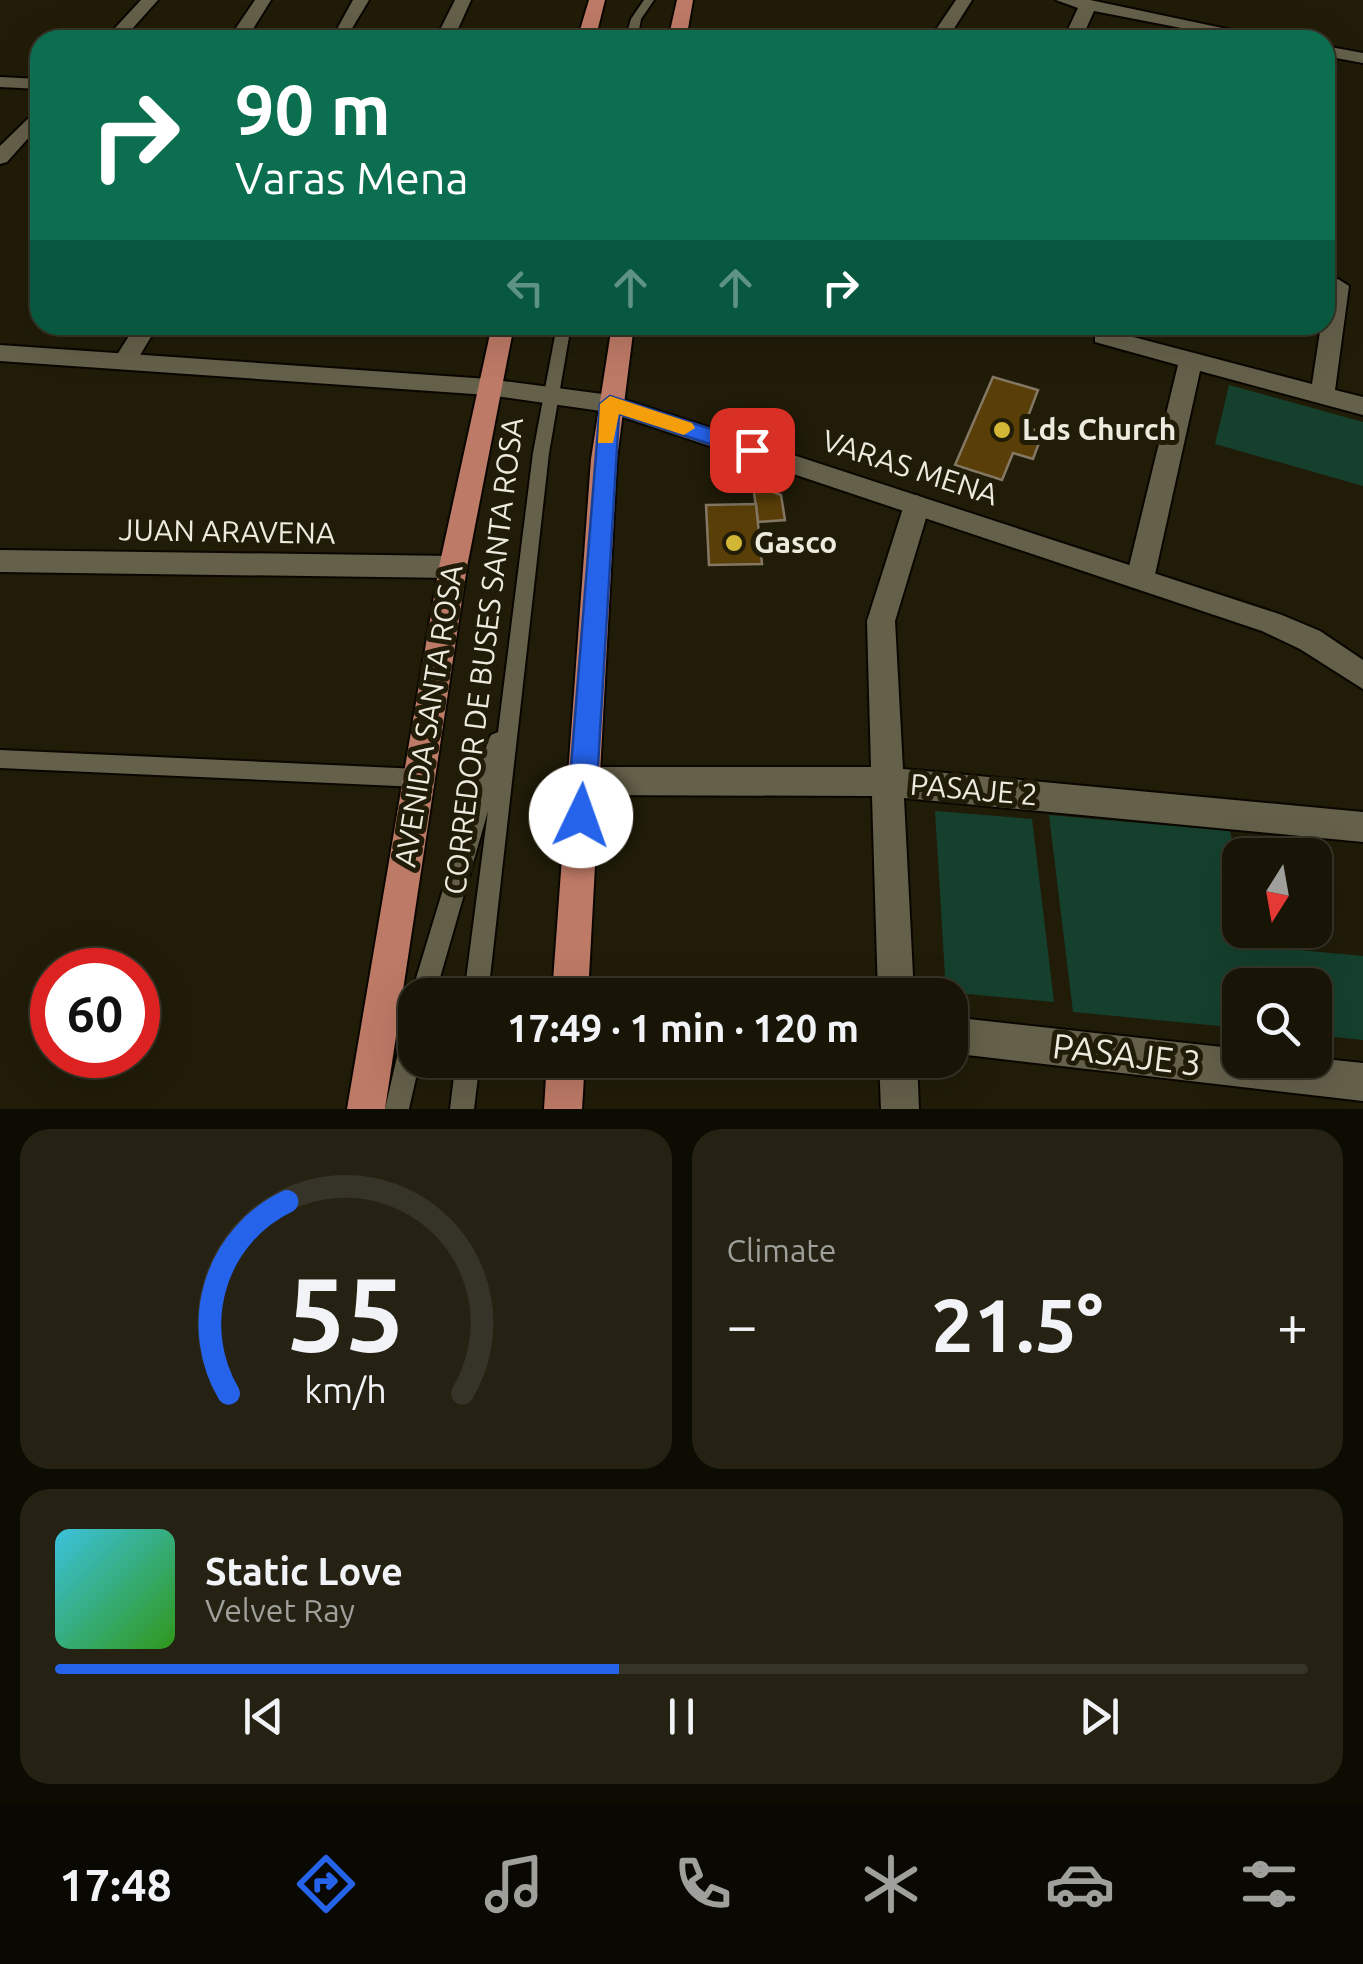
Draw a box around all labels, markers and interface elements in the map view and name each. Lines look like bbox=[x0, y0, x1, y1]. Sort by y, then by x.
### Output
icon: right bbox=[70, 70, 200, 200]
text: 90 m bbox=[235, 70, 391, 148]
text: Varas Mena bbox=[235, 152, 469, 203]
icon: left bbox=[498, 260, 553, 315]
icon: ahead bbox=[603, 260, 658, 315]
icon: ahead bbox=[708, 260, 763, 315]
icon: right bbox=[813, 260, 868, 315]
pin bbox=[710, 408, 795, 493]
place label: Lds Church bbox=[1022, 412, 1176, 446]
street label: CORREDOR DE BUSES SANTA ROSA bbox=[437, 415, 529, 896]
marker: Lds Church bbox=[991, 419, 1013, 441]
icon: arrive bbox=[725, 423, 780, 478]
street label: VARAS MENA bbox=[818, 423, 1003, 512]
street label: JUAN ARAVENA bbox=[118, 512, 336, 550]
place label: Gasco bbox=[754, 525, 837, 559]
marker: Gasco bbox=[723, 532, 745, 554]
street label: AVENIDA SANTA ROSA bbox=[387, 562, 469, 869]
position arrow bbox=[529, 764, 633, 868]
street label: PASAJE 2 bbox=[909, 766, 1039, 812]
north arrow bbox=[1222, 838, 1332, 948]
map controls bbox=[1222, 838, 1332, 1078]
speed limit sign: 60 bbox=[30, 948, 160, 1078]
button: search bbox=[1222, 968, 1332, 1078]
text: 17:49 · 1 min · 120 m bbox=[507, 1007, 859, 1049]
street label: PASAJE 3 bbox=[1050, 1025, 1204, 1083]
text: Climate bbox=[727, 1232, 837, 1268]
text: 55 bbox=[287, 1254, 404, 1371]
text: 21.5° bbox=[931, 1282, 1103, 1366]
text: − bbox=[727, 1294, 758, 1355]
text: + bbox=[1277, 1294, 1308, 1355]
text: km/h bbox=[304, 1370, 387, 1410]
text: Static Love bbox=[205, 1550, 403, 1592]
text: Velvet Ray bbox=[205, 1592, 355, 1628]
icon: previous bbox=[236, 1689, 291, 1744]
icon: pause bbox=[654, 1689, 709, 1744]
icon: next bbox=[1072, 1689, 1127, 1744]
icon: directions bbox=[291, 1849, 361, 1919]
icon: music bbox=[479, 1849, 549, 1919]
icon: phone bbox=[668, 1849, 738, 1919]
icon: climate bbox=[856, 1849, 926, 1919]
icon: car bbox=[1045, 1849, 1115, 1919]
icon: filters bbox=[1234, 1849, 1304, 1919]
text: 17:48 bbox=[59, 1859, 172, 1910]

